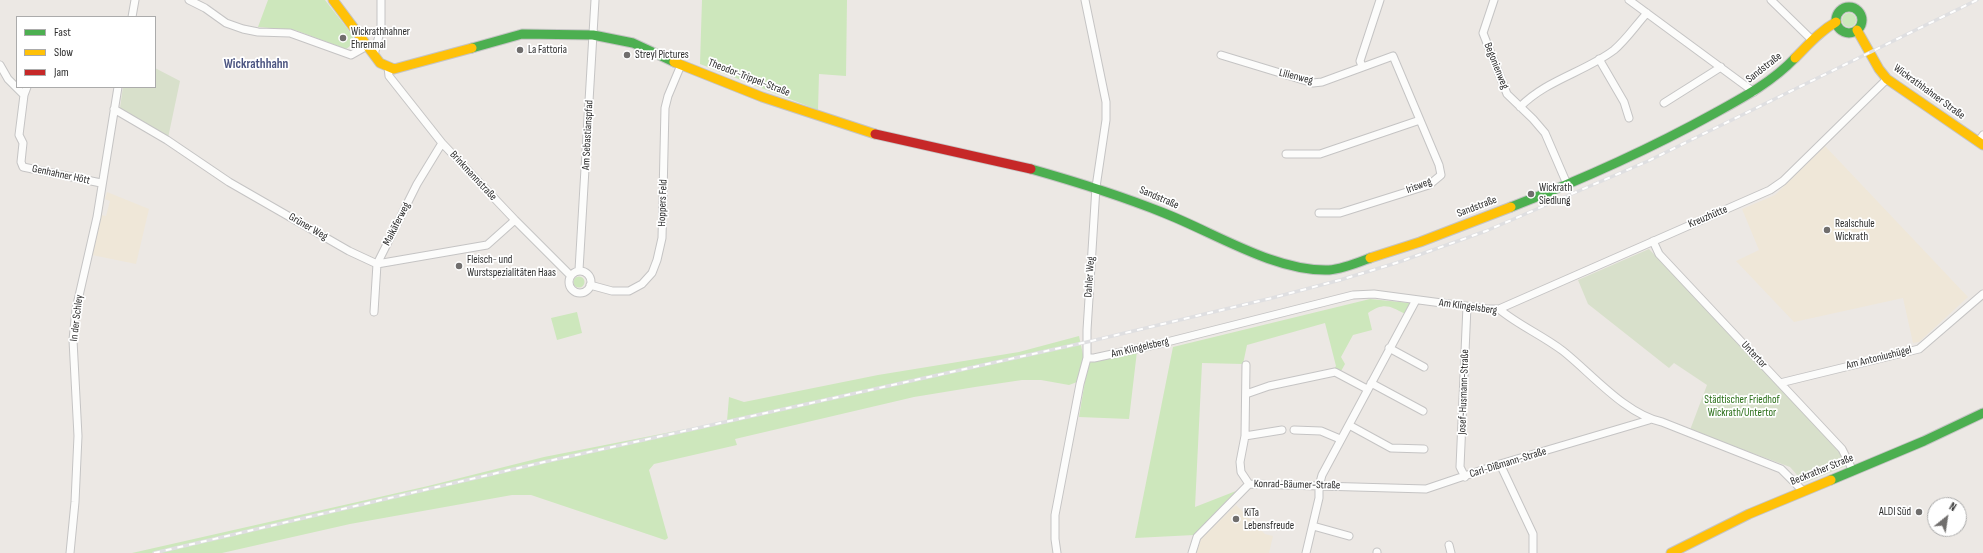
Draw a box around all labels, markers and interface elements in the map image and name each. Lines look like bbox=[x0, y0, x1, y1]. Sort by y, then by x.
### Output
legend bbox=[16, 16, 156, 88]
text: Fast bbox=[54, 25, 71, 40]
place label: Wickrathhahner Ehrenmal bbox=[351, 25, 410, 51]
marker: Wickrathhahner Ehrenmal bbox=[338, 33, 348, 43]
street label: Begonienweg bbox=[1481, 41, 1511, 91]
place label: La Fattoria bbox=[528, 43, 567, 57]
text: Slow bbox=[54, 45, 73, 60]
marker: La Fattoria bbox=[515, 45, 525, 55]
place label: Streyl Pictures bbox=[635, 48, 689, 62]
marker: Streyl Pictures bbox=[622, 50, 632, 60]
street label: Sandstraße bbox=[1743, 50, 1785, 86]
street label: Theodor-Trippel-Straße bbox=[706, 56, 792, 100]
district label: Wickrathhahn bbox=[224, 57, 288, 73]
street label: Wickrathhahner Straße bbox=[1891, 62, 1967, 122]
text: Jam bbox=[54, 65, 69, 80]
street label: Lilienweg bbox=[1278, 66, 1314, 88]
street label: Am Sebastianspfad bbox=[580, 100, 596, 170]
street label: Brinkmannstraße bbox=[447, 148, 499, 204]
street label: Genhahner Hött bbox=[31, 162, 91, 188]
street label: Irisweg bbox=[1404, 175, 1434, 197]
street label: Hoppers Feld bbox=[656, 179, 670, 227]
place label: Wickrath Siedlung bbox=[1539, 181, 1572, 207]
street label: Sandstraße bbox=[1137, 184, 1181, 212]
marker: Wickrath Siedlung bbox=[1526, 189, 1536, 199]
street label: Sandstraße bbox=[1455, 193, 1499, 221]
street label: Maikäferweg bbox=[380, 200, 414, 248]
street label: Kreuzhütte bbox=[1686, 203, 1730, 231]
street label: Grüner Weg bbox=[286, 211, 330, 243]
place label: Realschule Wickrath bbox=[1835, 217, 1875, 243]
marker: Realschule Wickrath bbox=[1822, 225, 1832, 235]
place label: Fleisch- und Wurstspezialitäten Haas bbox=[467, 253, 556, 279]
street label: Dahler Weg bbox=[1082, 256, 1098, 298]
marker: Fleisch- und Wurstspezialitäten Haas bbox=[454, 261, 464, 271]
street label: In der Schley bbox=[68, 294, 86, 342]
street label: Am Klingelsberg bbox=[1438, 296, 1498, 318]
street label: Am Klingelsberg bbox=[1110, 335, 1170, 361]
street label: Untertor bbox=[1738, 339, 1770, 371]
street label: Am Antoniushügel bbox=[1845, 344, 1913, 372]
street label: Josef-Husmann-Straße bbox=[1456, 349, 1472, 435]
park label: Städtischer Friedhof Wickrath/Untertor bbox=[1704, 393, 1780, 419]
street label: Carl-Dißmann-Straße bbox=[1468, 445, 1548, 481]
street label: Beckrather Straße bbox=[1789, 451, 1855, 489]
street label: Konrad-Bäumer-Straße bbox=[1254, 478, 1340, 492]
north arrow bbox=[1927, 497, 1967, 537]
text: N bbox=[1947, 500, 1959, 514]
place label: ALDI Süd bbox=[1879, 505, 1911, 519]
place label: KiTa Lebensfreude bbox=[1244, 506, 1294, 532]
marker: ALDI Süd bbox=[1914, 507, 1924, 517]
marker: KiTa Lebensfreude bbox=[1231, 514, 1241, 524]

